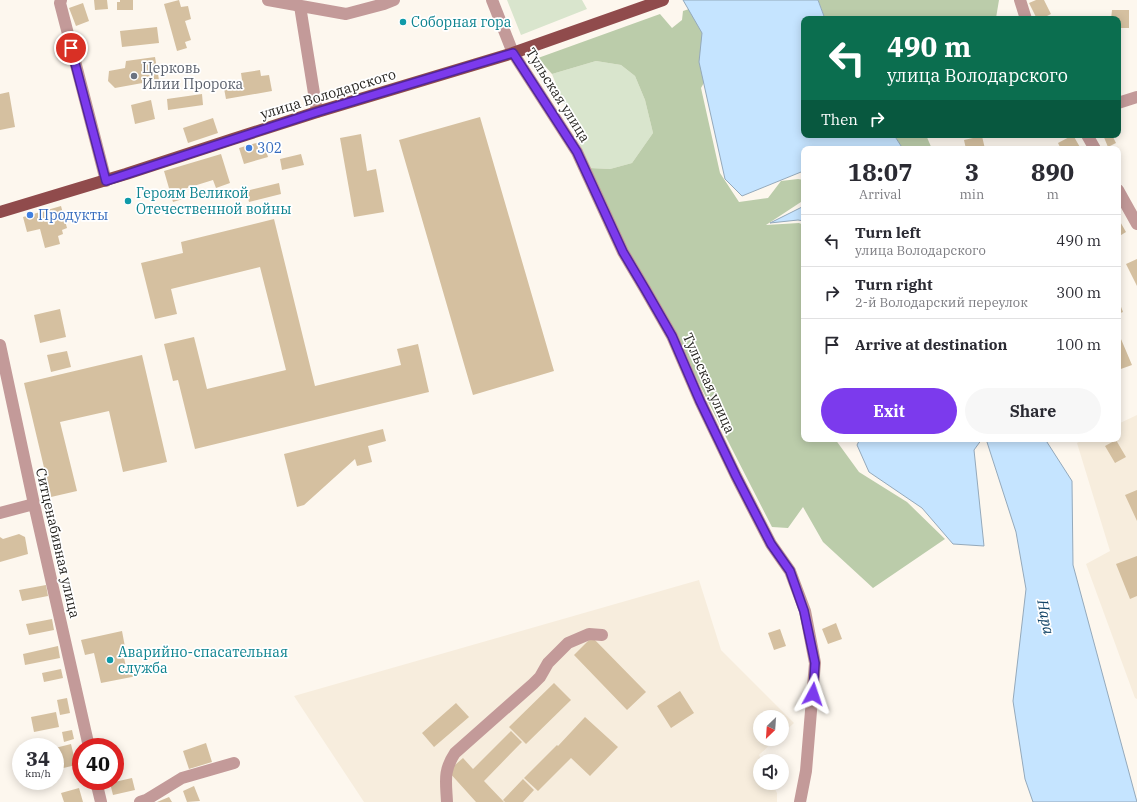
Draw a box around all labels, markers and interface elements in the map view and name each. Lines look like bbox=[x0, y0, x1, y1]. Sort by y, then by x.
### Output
place label: Соборная гора bbox=[411, 13, 512, 31]
marker: Соборная гора bbox=[398, 17, 408, 27]
text: 490 m bbox=[887, 28, 971, 65]
pin bbox=[54, 31, 88, 65]
icon: left bbox=[821, 32, 873, 84]
icon: arrive bbox=[60, 37, 82, 59]
street label: Тульская улица bbox=[522, 44, 594, 146]
place label: Церковь Илии Пророка bbox=[142, 59, 244, 93]
text: улица Володарского bbox=[887, 64, 1068, 87]
street label: улица Володарского bbox=[258, 65, 398, 123]
marker: Церковь Илии Пророка bbox=[129, 71, 139, 81]
icon: right bbox=[866, 108, 888, 130]
text: Then bbox=[821, 110, 858, 129]
place label: 302 bbox=[257, 139, 282, 157]
marker: 302 bbox=[244, 143, 254, 153]
text: 18:07 bbox=[848, 156, 913, 188]
text: 3 bbox=[965, 156, 979, 188]
text: 890 bbox=[1031, 156, 1074, 188]
place label: Героям Великой Отечественной войны bbox=[136, 184, 291, 218]
text: Arrival bbox=[859, 186, 901, 203]
text: min bbox=[959, 186, 984, 203]
text: m bbox=[1046, 186, 1059, 203]
marker: Героям Великой Отечественной войны bbox=[123, 196, 133, 206]
place label: Продукты bbox=[38, 206, 108, 224]
marker: Продукты bbox=[25, 210, 35, 220]
text: Turn left bbox=[855, 223, 921, 242]
icon: left bbox=[821, 230, 843, 252]
text: 490 m bbox=[1056, 231, 1101, 250]
text: улица Володарского bbox=[855, 242, 986, 259]
text: Turn right bbox=[855, 275, 933, 294]
icon: right bbox=[821, 282, 843, 304]
text: 300 m bbox=[1056, 283, 1101, 302]
text: 2-й Володарский переулок bbox=[855, 294, 1028, 311]
street label: Тульская улица bbox=[679, 330, 739, 436]
icon: arrive bbox=[821, 334, 843, 356]
text: Arrive at destination bbox=[855, 335, 1007, 354]
text: 100 m bbox=[1056, 335, 1101, 354]
button: Exit bbox=[821, 388, 957, 434]
button: Share bbox=[965, 388, 1101, 434]
street label: Ситценабивная улица bbox=[32, 466, 84, 620]
water label: Нара bbox=[1033, 597, 1059, 637]
place label: Аварийно-спасательная служба bbox=[118, 643, 288, 677]
marker: Аварийно-спасательная служба bbox=[105, 655, 115, 665]
position arrow bbox=[792, 673, 834, 715]
north arrow bbox=[753, 710, 789, 746]
map controls bbox=[753, 710, 789, 790]
speed limit sign: 40 bbox=[72, 738, 124, 790]
text: 34 bbox=[26, 745, 50, 772]
button: sound bbox=[753, 754, 789, 790]
text: km/h bbox=[25, 767, 51, 780]

